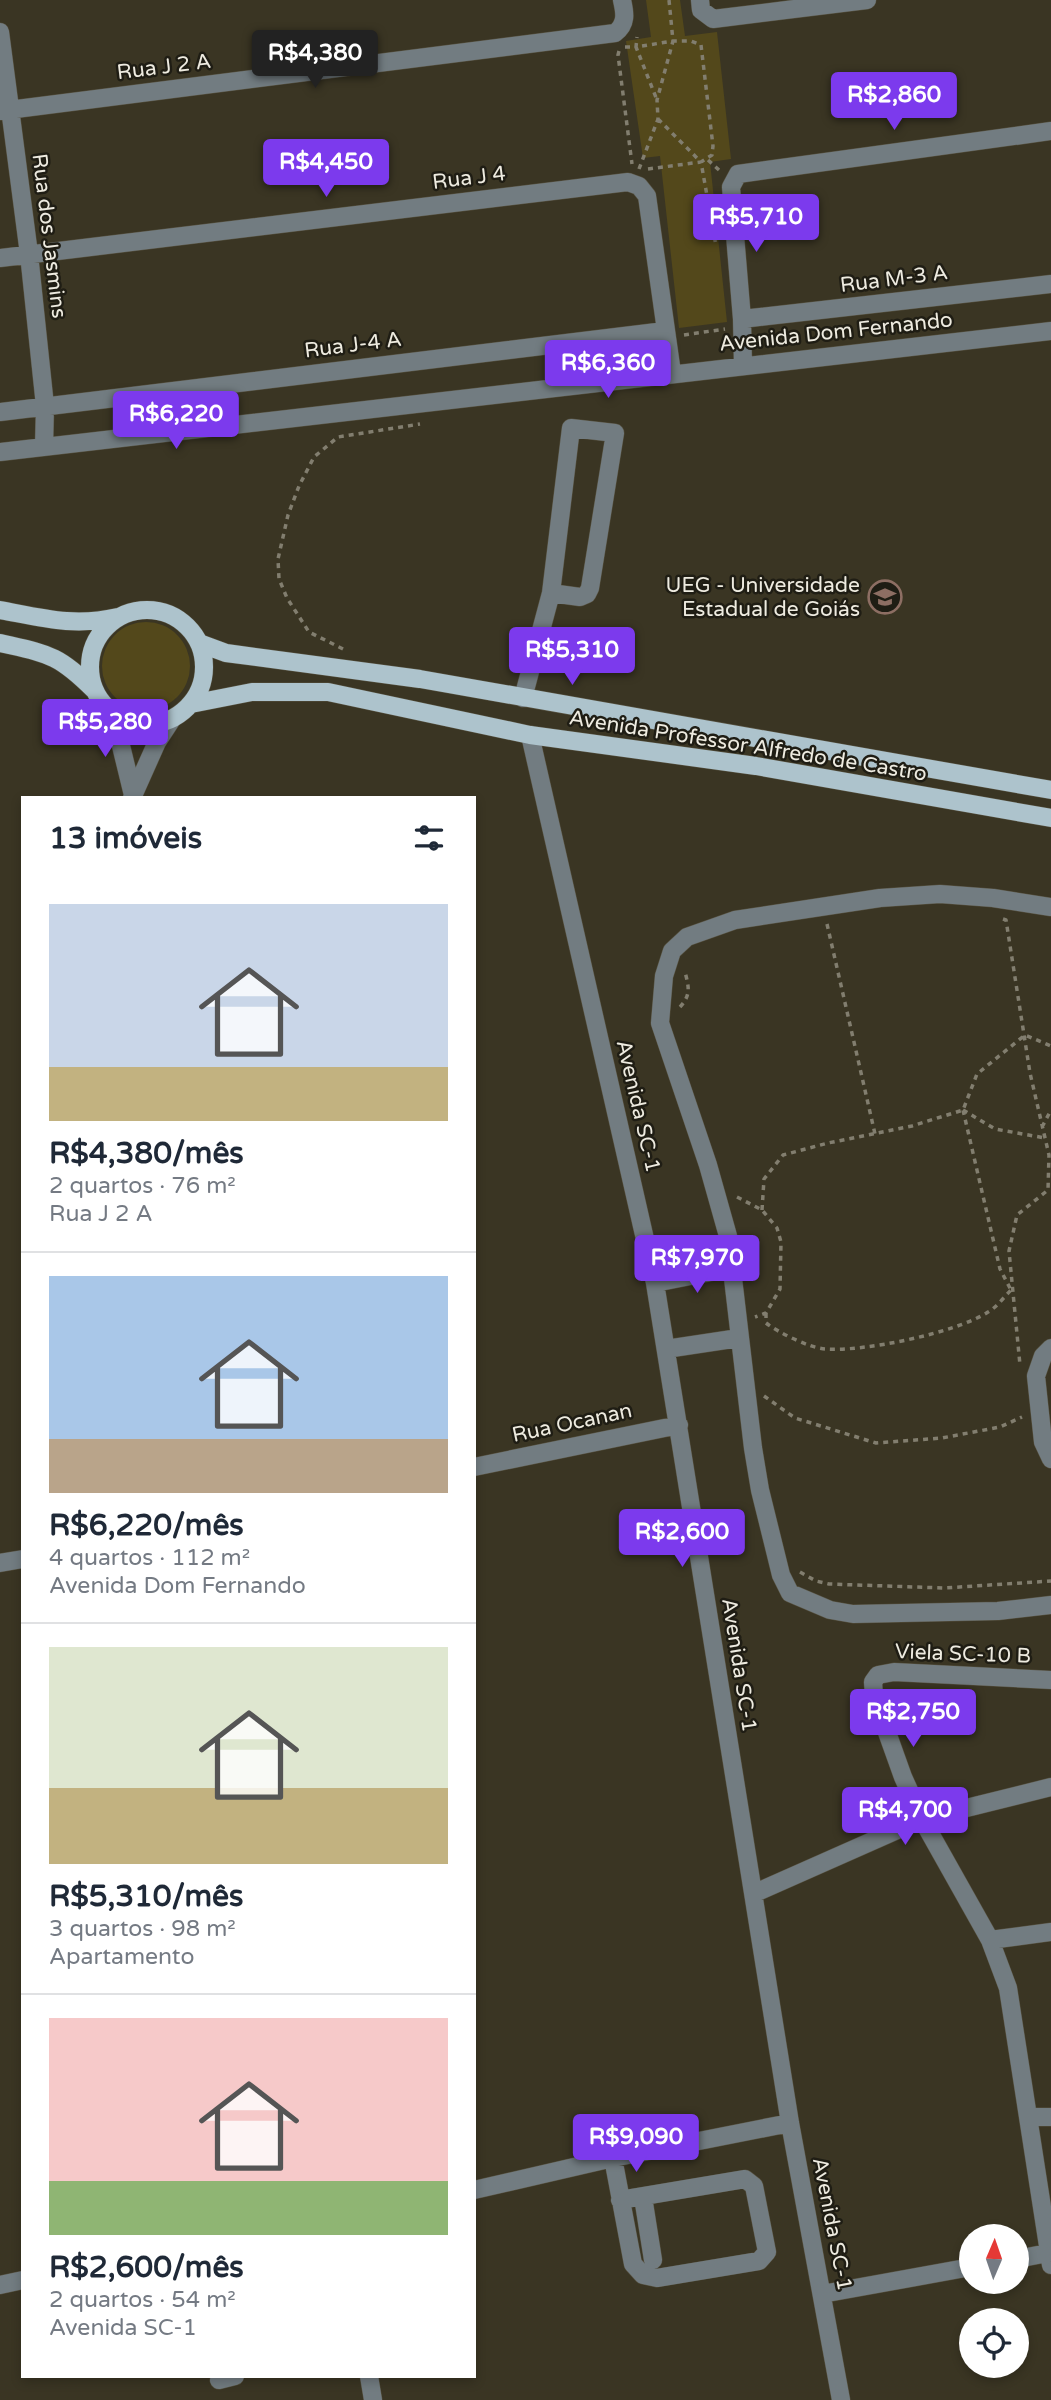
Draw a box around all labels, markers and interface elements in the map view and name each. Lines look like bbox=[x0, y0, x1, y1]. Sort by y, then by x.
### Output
pin: R$4,380 bbox=[250, 31, 380, 90]
text: R$4,380 bbox=[268, 39, 362, 67]
street label: Rua J 2 A bbox=[116, 49, 212, 85]
pin: R$2,860 bbox=[829, 72, 959, 132]
text: R$2,860 bbox=[847, 81, 941, 109]
pin: R$4,450 bbox=[261, 140, 391, 199]
text: R$4,450 bbox=[279, 148, 373, 176]
street label: Rua dos Jasmins bbox=[27, 152, 71, 320]
street label: Rua J 4 bbox=[431, 161, 507, 195]
pin: R$5,710 bbox=[691, 194, 821, 254]
text: R$5,710 bbox=[709, 203, 803, 231]
street label: Rua M-3 A bbox=[839, 260, 949, 298]
street label: Avenida Dom Fernando bbox=[718, 307, 954, 357]
street label: Rua J-4 A bbox=[303, 327, 403, 363]
pin: R$6,360 bbox=[543, 340, 673, 400]
text: R$6,360 bbox=[561, 349, 655, 377]
pin: R$6,220 bbox=[111, 392, 241, 451]
text: R$6,220 bbox=[129, 400, 223, 428]
place label: UEG - Universidade Estadual de Goiás bbox=[665, 573, 860, 622]
school or university icon: UEG - Universidade Estadual de Goiás bbox=[866, 578, 904, 616]
pin: R$5,310 bbox=[507, 628, 637, 687]
text: R$5,310 bbox=[525, 636, 619, 664]
pin: R$5,280 bbox=[40, 700, 170, 759]
street label: Avenida Professor Alfredo de Castro bbox=[567, 705, 929, 787]
text: R$5,280 bbox=[58, 708, 152, 736]
icon: filters bbox=[410, 819, 448, 857]
text: 13 imóveis bbox=[49, 820, 202, 857]
icon: home bbox=[186, 949, 312, 1075]
street label: Avenida SC-1 bbox=[611, 1037, 665, 1175]
text: R$4,380/mês bbox=[49, 1135, 244, 1172]
text: 2 quartos · 76 m² bbox=[49, 1172, 236, 1200]
text: Rua J 2 A bbox=[49, 1200, 153, 1228]
pin: R$7,970 bbox=[632, 1236, 762, 1295]
text: R$7,970 bbox=[650, 1244, 744, 1272]
icon: home bbox=[186, 1321, 312, 1447]
street label: Rua Ocanan bbox=[510, 1398, 634, 1448]
text: R$6,220/mês bbox=[49, 1507, 244, 1544]
pin: R$2,600 bbox=[617, 1510, 747, 1569]
text: R$2,600 bbox=[635, 1518, 729, 1546]
text: 4 quartos · 112 m² bbox=[49, 1544, 250, 1572]
text: Avenida Dom Fernando bbox=[49, 1572, 306, 1600]
street label: Avenida SC-1 bbox=[716, 1596, 762, 1734]
street label: Viela SC-10 B bbox=[895, 1639, 1031, 1669]
pin: R$2,750 bbox=[848, 1690, 978, 1749]
icon: home bbox=[186, 1692, 312, 1818]
text: R$2,750 bbox=[866, 1698, 960, 1726]
pin: R$4,700 bbox=[840, 1787, 970, 1847]
text: R$4,700 bbox=[858, 1796, 952, 1824]
text: R$5,310/mês bbox=[49, 1878, 243, 1915]
text: 3 quartos · 98 m² bbox=[49, 1915, 236, 1943]
text: Apartamento bbox=[49, 1943, 194, 1971]
icon: home bbox=[186, 2063, 312, 2189]
pin: R$9,090 bbox=[571, 2114, 701, 2174]
text: R$9,090 bbox=[589, 2123, 683, 2151]
street label: Avenida SC-1 bbox=[807, 2155, 857, 2293]
north arrow bbox=[959, 2224, 1029, 2294]
map controls bbox=[959, 2224, 1029, 2378]
text: R$2,600/mês bbox=[49, 2249, 244, 2286]
text: 2 quartos · 54 m² bbox=[49, 2286, 236, 2314]
button: locate bbox=[959, 2308, 1029, 2378]
text: Avenida SC-1 bbox=[49, 2314, 197, 2342]

